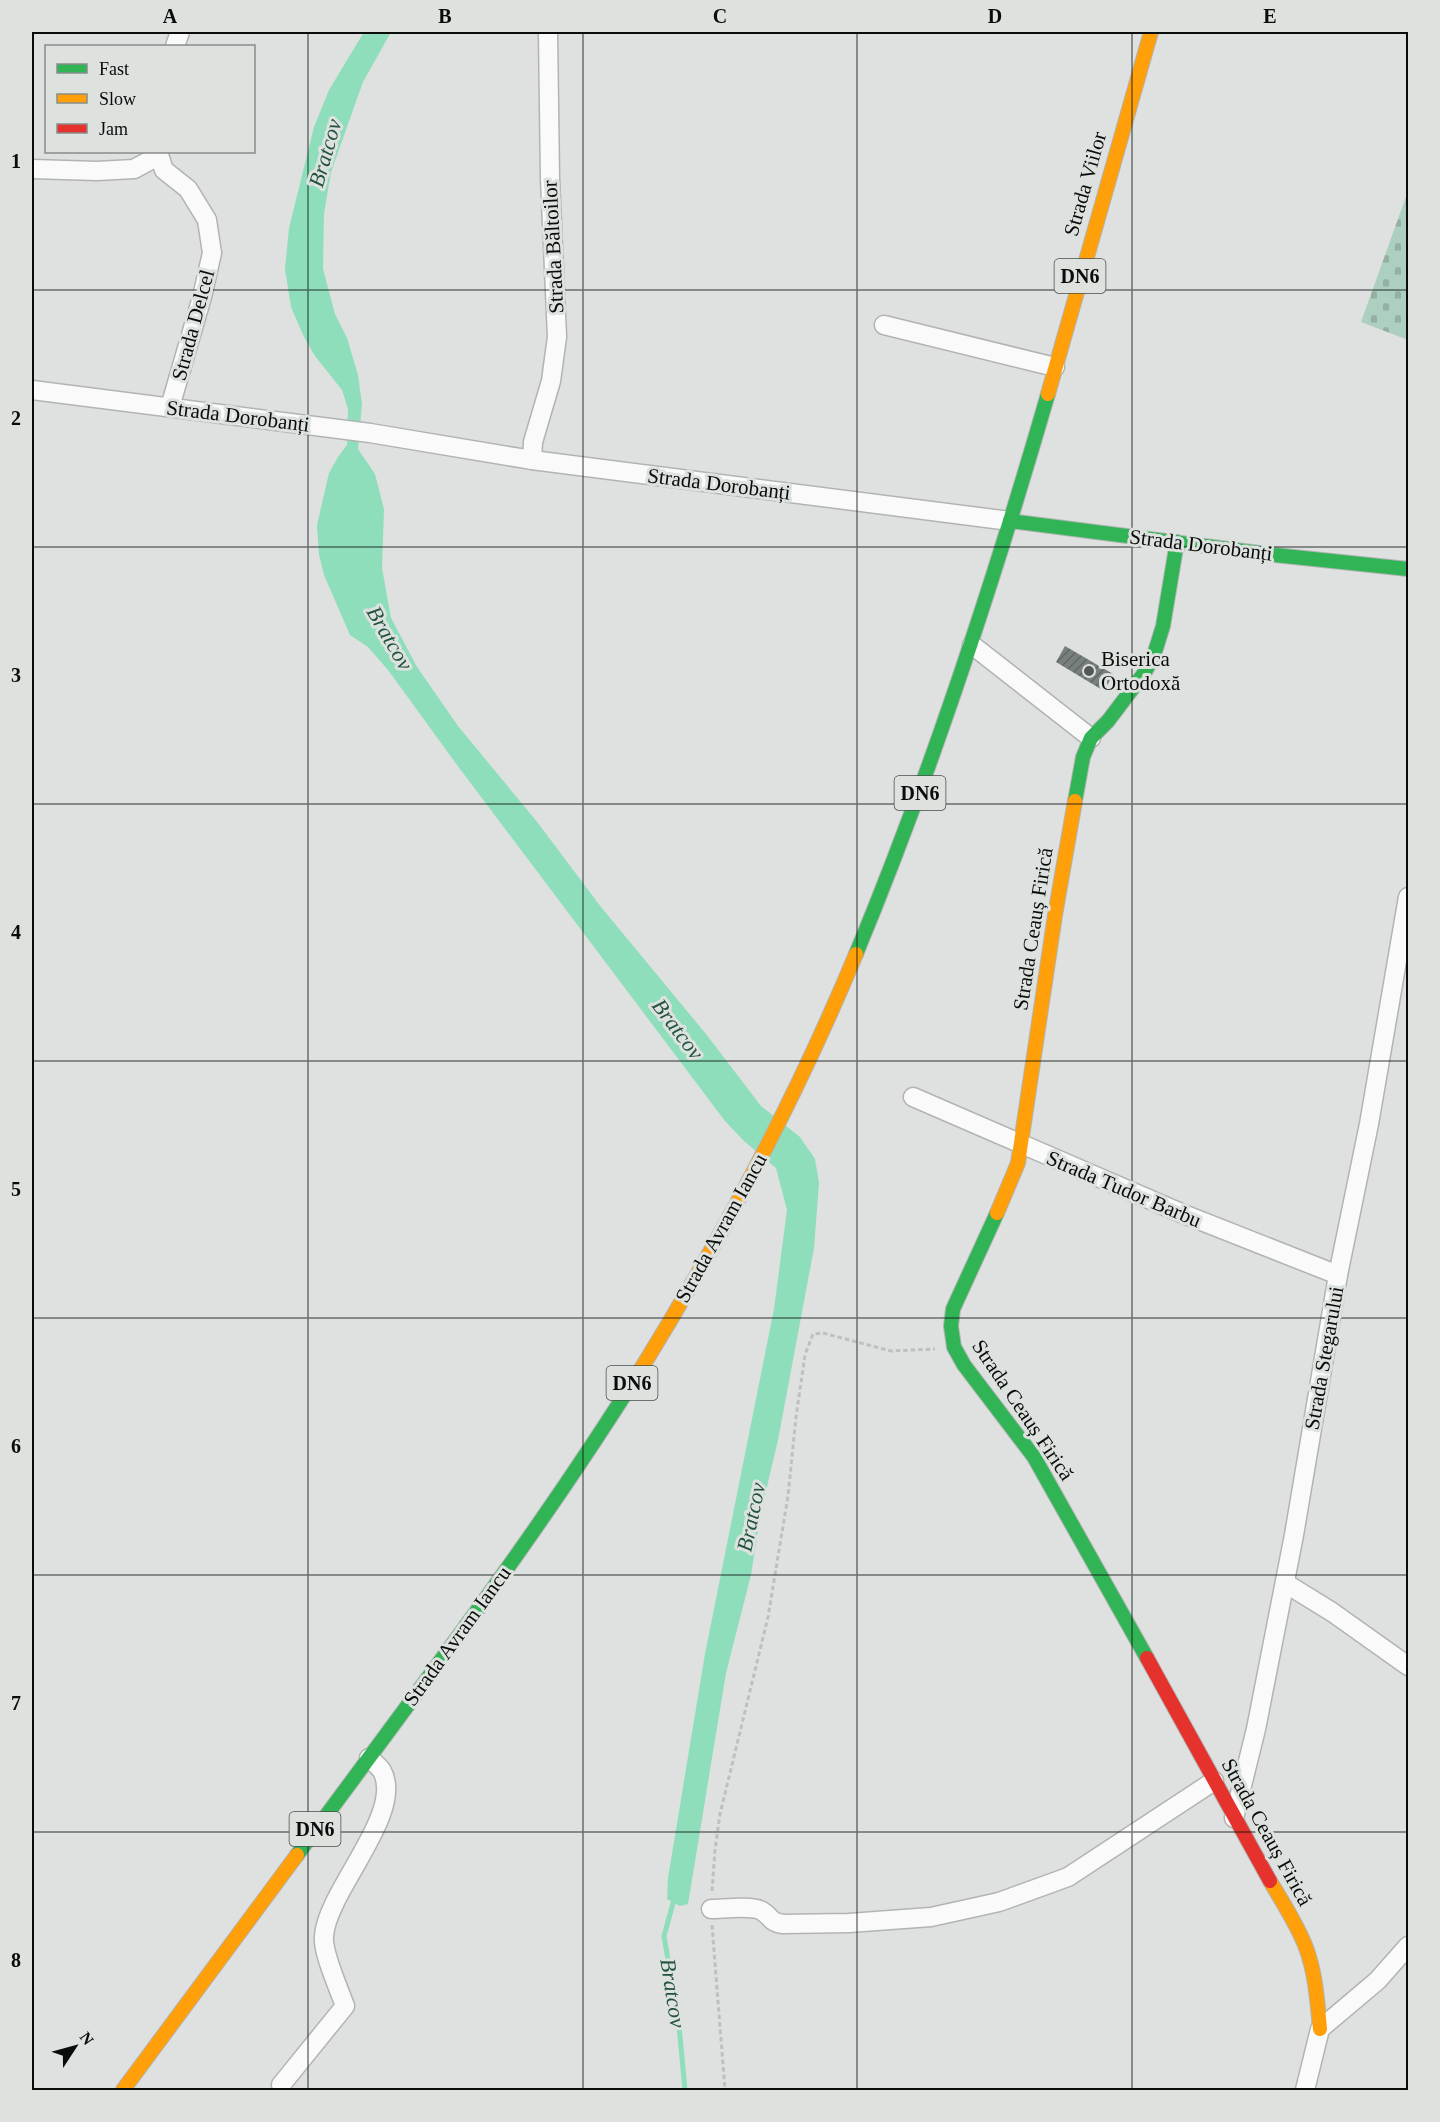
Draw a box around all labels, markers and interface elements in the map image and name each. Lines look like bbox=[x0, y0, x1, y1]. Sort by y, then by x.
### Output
text: A bbox=[163, 5, 178, 27]
text: B bbox=[438, 5, 452, 27]
text: C bbox=[713, 5, 727, 27]
text: D bbox=[988, 5, 1002, 27]
text: E bbox=[1263, 5, 1277, 27]
legend bbox=[45, 45, 255, 153]
text: Fast bbox=[99, 59, 129, 79]
text: Slow bbox=[99, 89, 136, 109]
water label: Bratcov bbox=[303, 116, 347, 190]
text: Jam bbox=[99, 119, 128, 139]
street label: Strada Viilor bbox=[1059, 129, 1111, 239]
text: 1 bbox=[11, 150, 21, 172]
street label: Strada Băltoilor bbox=[538, 180, 568, 314]
road number: DN6 bbox=[1054, 259, 1106, 293]
street label: Strada Delcel bbox=[167, 267, 219, 383]
street label: Strada Dorobanți bbox=[165, 395, 311, 437]
text: 2 bbox=[11, 407, 21, 429]
street label: Strada Dorobanți bbox=[646, 463, 792, 505]
street label: Strada Dorobanți bbox=[1128, 524, 1274, 566]
water label: Bratcov bbox=[362, 602, 418, 675]
place label: Biserica Ortodoxă bbox=[1101, 647, 1181, 695]
text: 3 bbox=[11, 664, 21, 686]
marker: Biserica Ortodoxă bbox=[1082, 664, 1096, 678]
road number: DN6 bbox=[894, 776, 946, 810]
street label: Strada Ceauș Firică bbox=[1008, 845, 1058, 1012]
text: 4 bbox=[11, 921, 21, 943]
water label: Bratcov bbox=[647, 994, 709, 1065]
street label: Strada Tudor Barbu bbox=[1043, 1146, 1205, 1233]
street label: Strada Avram Iancu bbox=[670, 1149, 772, 1307]
text: 5 bbox=[11, 1178, 21, 1200]
street label: Strada Stegarului bbox=[1300, 1284, 1348, 1432]
street label: Strada Ceauș Firică bbox=[967, 1335, 1079, 1485]
road number: DN6 bbox=[606, 1366, 658, 1400]
text: 6 bbox=[11, 1435, 21, 1457]
water label: Bratcov bbox=[732, 1480, 771, 1554]
street label: Strada Avram Iancu bbox=[398, 1561, 516, 1710]
text: 7 bbox=[11, 1692, 21, 1714]
street label: Strada Ceauș Firică bbox=[1217, 1754, 1318, 1910]
road number: DN6 bbox=[290, 1812, 340, 1846]
text: 8 bbox=[11, 1949, 21, 1971]
water label: Bratcov bbox=[655, 1957, 691, 2030]
north arrow bbox=[45, 2017, 105, 2077]
text: N bbox=[76, 2029, 97, 2049]

